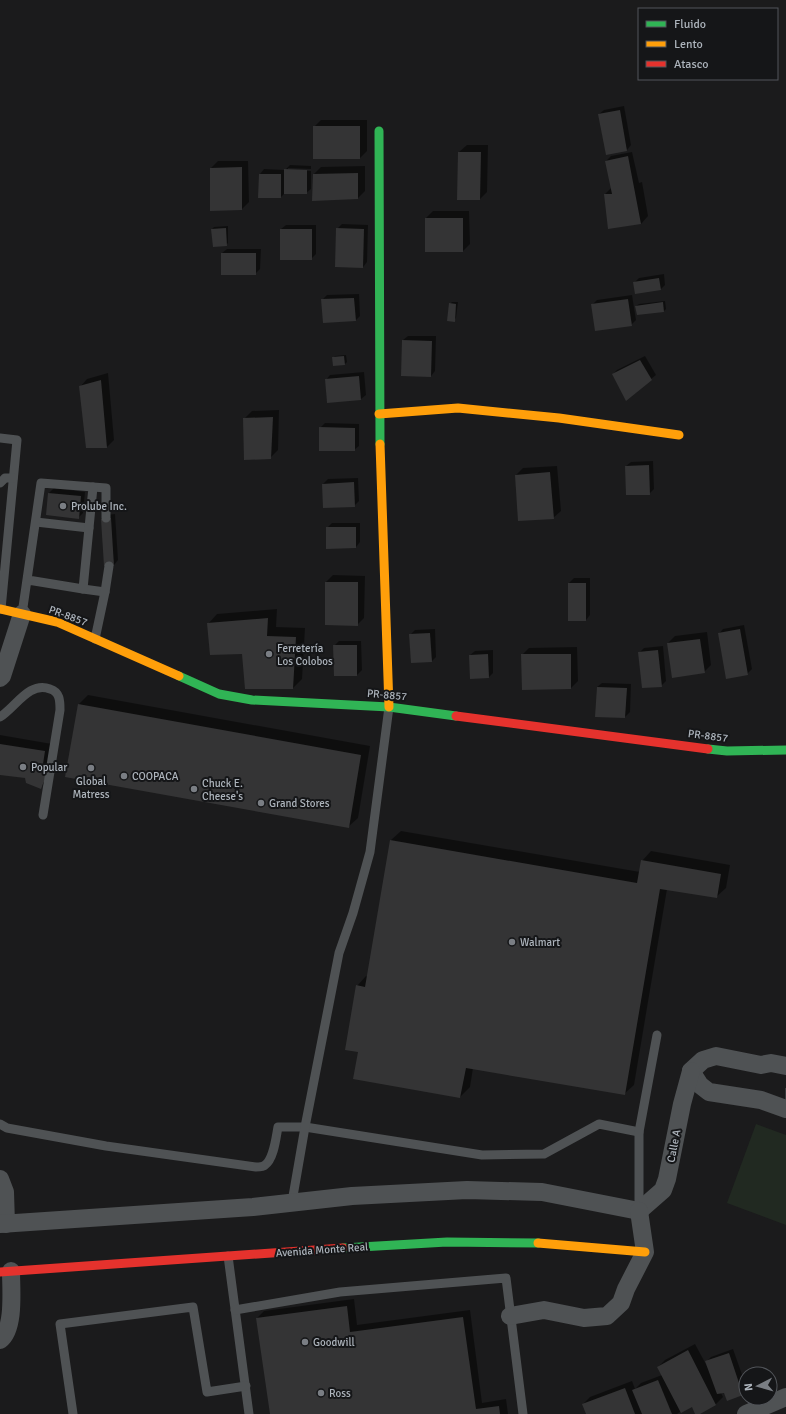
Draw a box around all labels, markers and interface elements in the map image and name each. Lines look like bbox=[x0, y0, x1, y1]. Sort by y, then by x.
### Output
legend bbox=[638, 8, 778, 80]
text: Fluido bbox=[674, 17, 706, 32]
text: Lento bbox=[674, 37, 703, 52]
text: Atasco bbox=[674, 57, 709, 72]
place label: Prolube Inc. bbox=[71, 500, 127, 513]
marker: Prolube Inc. bbox=[58, 501, 68, 511]
street label: PR-8857 bbox=[47, 603, 89, 629]
place label: Ferretería Los Colobos bbox=[277, 642, 333, 668]
marker: Ferretería Los Colobos bbox=[264, 649, 274, 659]
street label: PR-8857 bbox=[366, 687, 408, 703]
street label: PR-8857 bbox=[687, 727, 729, 745]
place label: Popular bbox=[31, 761, 67, 774]
marker: Popular bbox=[18, 762, 28, 772]
marker: Global Matress bbox=[86, 763, 96, 773]
place label: COOPACA bbox=[132, 770, 179, 783]
marker: COOPACA bbox=[119, 771, 129, 781]
place label: Global Matress bbox=[72, 775, 110, 801]
place label: Chuck E. Cheese's bbox=[202, 777, 243, 803]
marker: Chuck E. Cheese's bbox=[189, 784, 199, 794]
place label: Grand Stores bbox=[269, 797, 330, 810]
marker: Grand Stores bbox=[256, 798, 266, 808]
place label: Walmart bbox=[520, 936, 560, 949]
marker: Walmart bbox=[507, 937, 517, 947]
street label: Calle A bbox=[664, 1128, 684, 1163]
street label: Avenida Monte Real bbox=[275, 1240, 369, 1260]
place label: Goodwill bbox=[313, 1336, 355, 1349]
marker: Goodwill bbox=[300, 1337, 310, 1347]
north arrow bbox=[738, 1366, 778, 1406]
text: N bbox=[742, 1383, 755, 1391]
place label: Ross bbox=[329, 1387, 351, 1400]
marker: Ross bbox=[316, 1388, 326, 1398]

